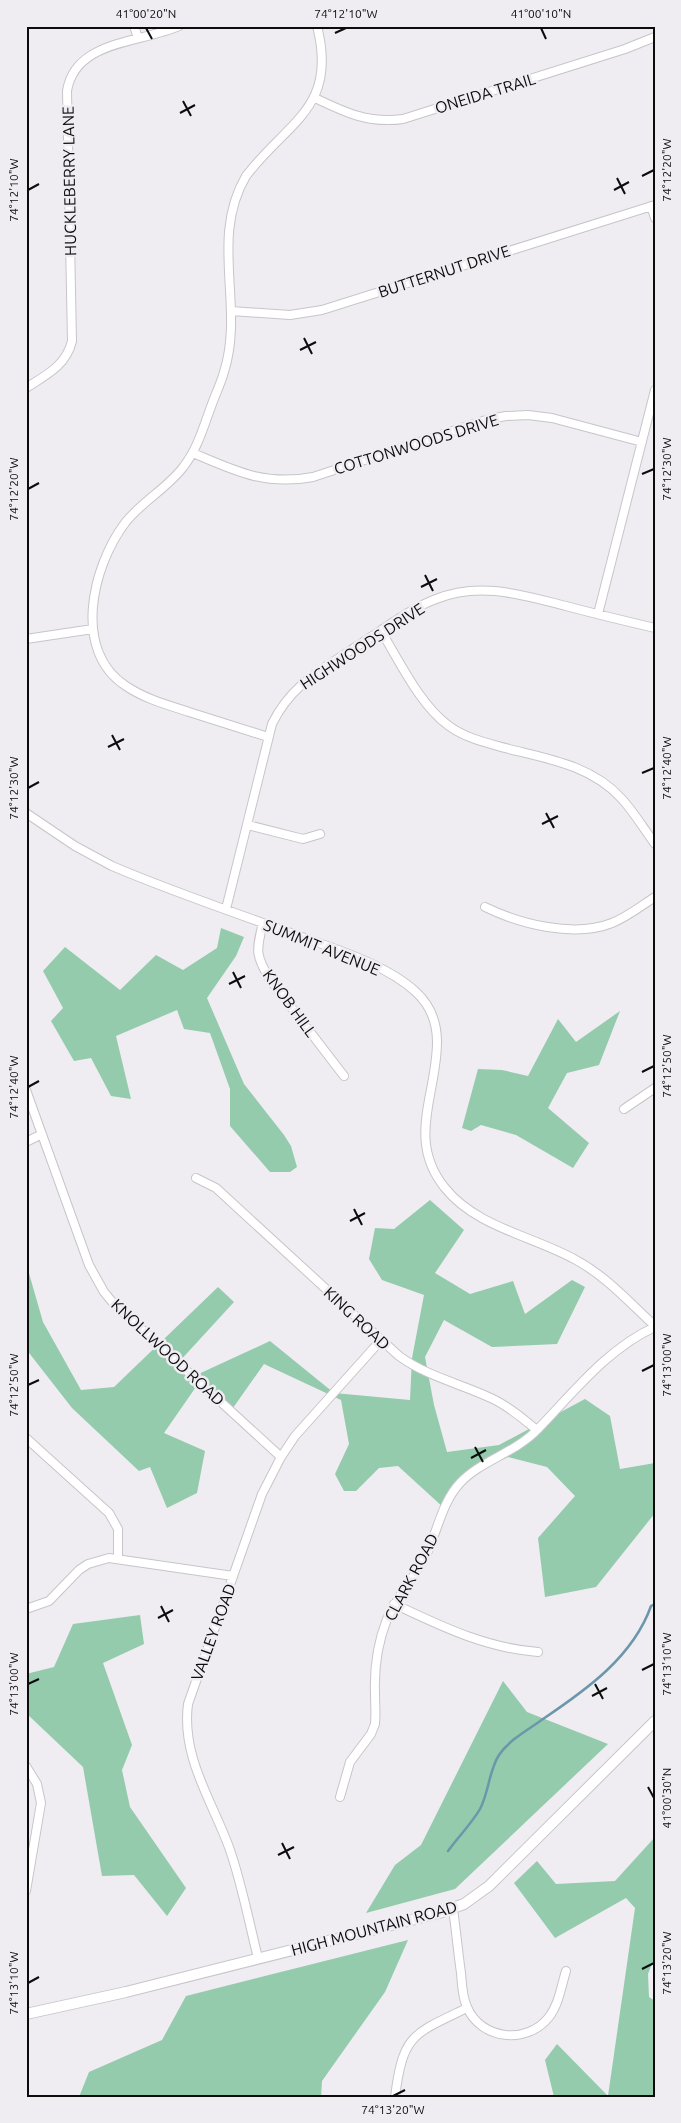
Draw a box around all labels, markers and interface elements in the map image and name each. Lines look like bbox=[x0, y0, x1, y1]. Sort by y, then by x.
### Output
text: 41°00'20"N bbox=[116, 7, 176, 20]
text: 74°12'10"W bbox=[314, 7, 378, 20]
text: 41°00'10"N bbox=[511, 7, 571, 20]
street label: ONEIDA TRAIL bbox=[433, 69, 537, 117]
street label: HUCKLEBERRY LANE bbox=[59, 106, 79, 256]
text: 74°12'20"W bbox=[660, 138, 673, 202]
text: 74°12'10"W bbox=[7, 158, 20, 222]
street label: BUTTERNUT DRIVE bbox=[376, 241, 512, 301]
street label: COTTONWOODS DRIVE bbox=[332, 410, 500, 478]
text: 74°12'30"W bbox=[660, 437, 673, 501]
text: 74°12'20"W bbox=[7, 457, 20, 521]
street label: HIGHWOODS DRIVE bbox=[297, 599, 427, 693]
text: 74°12'40"W bbox=[660, 736, 673, 800]
text: 74°12'30"W bbox=[7, 756, 20, 820]
street label: SUMMIT AVENUE bbox=[261, 915, 383, 979]
street label: KNOB HILL bbox=[260, 966, 320, 1040]
text: 74°12'50"W bbox=[660, 1034, 673, 1098]
text: 74°12'40"W bbox=[7, 1055, 20, 1119]
street label: KING ROAD bbox=[320, 1283, 394, 1353]
street label: KNOLLWOOD ROAD bbox=[108, 1295, 228, 1409]
text: 74°13'00"W bbox=[660, 1333, 673, 1397]
text: 74°12'50"W bbox=[7, 1353, 20, 1417]
street label: CLARK ROAD bbox=[380, 1530, 442, 1624]
street label: VALLEY ROAD bbox=[187, 1581, 239, 1683]
text: 74°13'10"W bbox=[660, 1632, 673, 1696]
text: 74°13'00"W bbox=[7, 1652, 20, 1716]
text: 41°00'30"N bbox=[660, 1768, 673, 1828]
street label: HIGH MOUNTAIN ROAD bbox=[289, 1897, 459, 1959]
text: 74°13'20"W bbox=[660, 1931, 673, 1995]
text: 74°13'10"W bbox=[7, 1951, 20, 2015]
text: 74°13'20"W bbox=[361, 2103, 425, 2116]

